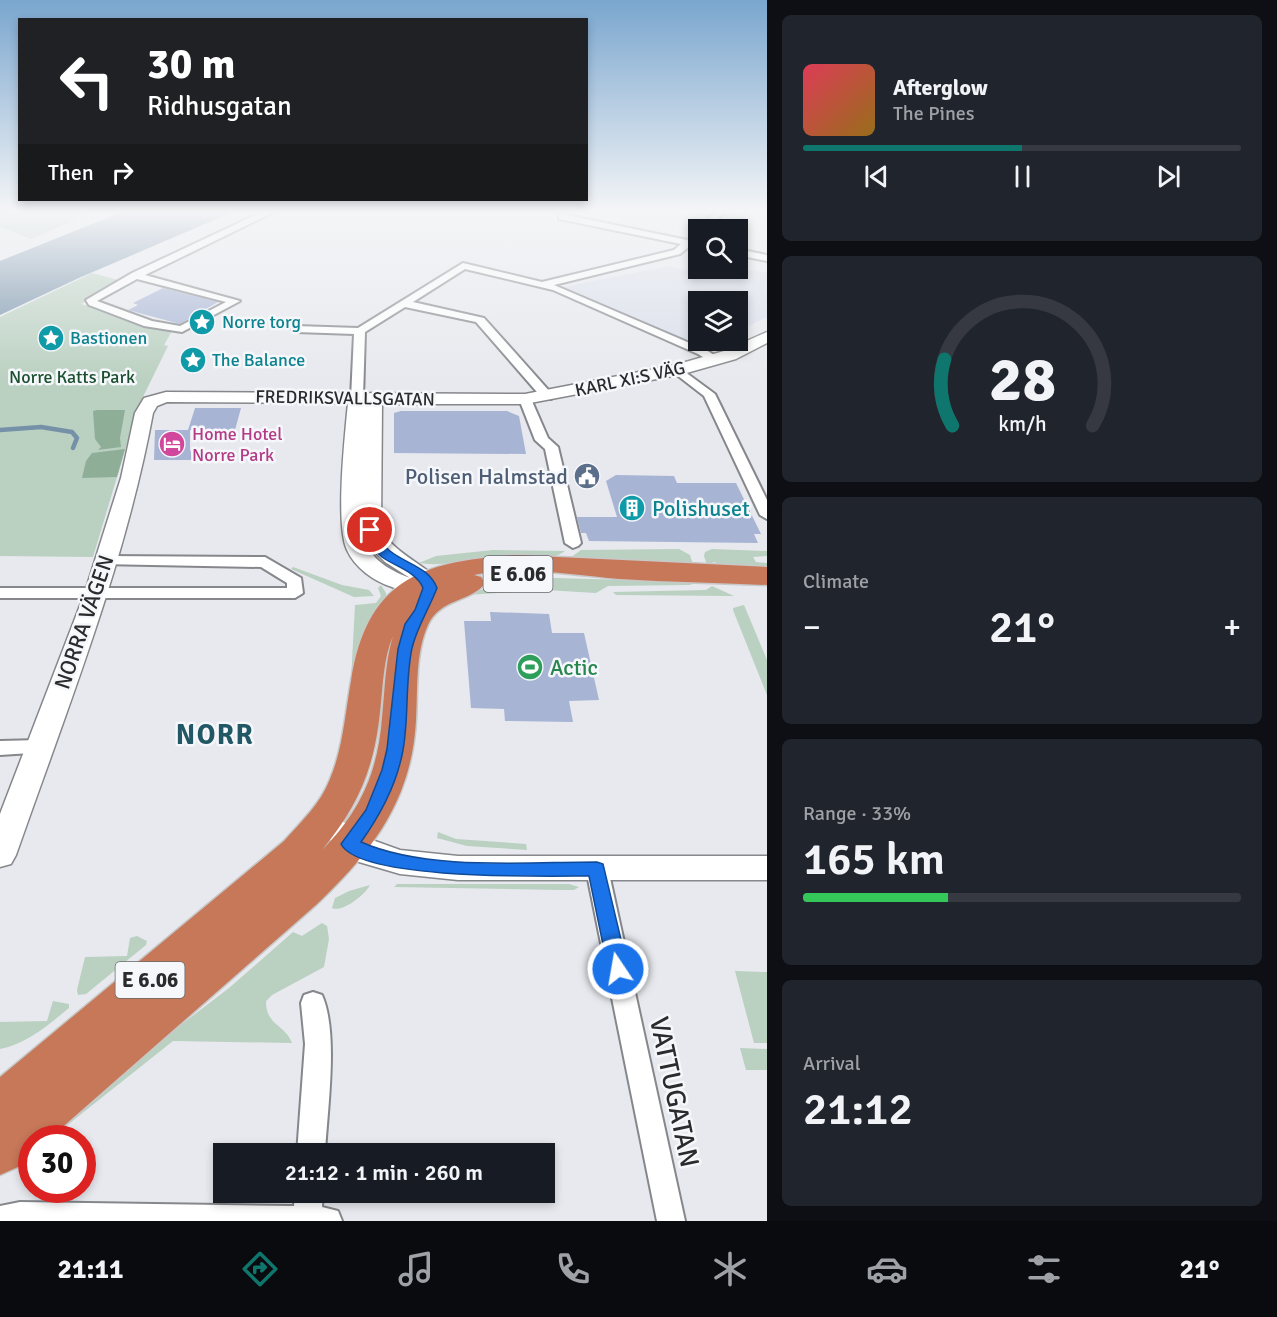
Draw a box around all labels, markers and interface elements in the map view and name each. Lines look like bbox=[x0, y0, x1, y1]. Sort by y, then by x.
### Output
text: 30 m bbox=[147, 39, 236, 90]
icon: left bbox=[48, 42, 126, 120]
text: Afterglow bbox=[893, 74, 988, 101]
text: Ridhusgatan bbox=[147, 90, 292, 123]
text: The Pines bbox=[893, 101, 975, 126]
icon: right bbox=[106, 156, 139, 189]
text: Then bbox=[48, 159, 94, 186]
icon: previous bbox=[860, 160, 893, 193]
icon: pause bbox=[1006, 160, 1039, 193]
icon: next bbox=[1152, 160, 1185, 193]
map controls bbox=[688, 219, 748, 351]
button: search bbox=[688, 219, 748, 279]
button: layers bbox=[688, 291, 748, 351]
place icon: Norre torg bbox=[187, 307, 217, 337]
place label: Norre torg bbox=[222, 311, 301, 333]
place icon: Bastionen bbox=[36, 323, 66, 353]
place label: Bastionen bbox=[70, 327, 147, 349]
text: 28 bbox=[988, 341, 1056, 418]
place icon: The Balance bbox=[178, 345, 208, 375]
place label: The Balance bbox=[212, 349, 305, 371]
street label: KARL XI:S VÄG bbox=[573, 357, 687, 401]
park label: Norre Katts Park bbox=[9, 366, 135, 388]
street label: FREDRIKSVALLSGATAN bbox=[255, 385, 435, 411]
text: km/h bbox=[998, 412, 1046, 438]
place label: Home Hotel Norre Park bbox=[192, 423, 283, 466]
hotel icon: Home Hotel Norre Park bbox=[157, 429, 187, 459]
public building icon: Polisen Halmstad bbox=[572, 461, 602, 491]
place label: Polisen Halmstad bbox=[405, 463, 568, 490]
building icon: Polishuset bbox=[617, 493, 647, 523]
place label: Polishuset bbox=[652, 495, 750, 522]
pin bbox=[344, 504, 395, 555]
icon: arrive bbox=[353, 513, 386, 546]
street label: NORRA VÄGEN bbox=[48, 551, 120, 693]
road number: E 6.06 bbox=[484, 556, 552, 592]
text: Climate bbox=[803, 569, 869, 594]
text: 21° bbox=[989, 600, 1055, 655]
text: − bbox=[803, 607, 821, 648]
text: + bbox=[1223, 607, 1241, 648]
sports icon: Actic bbox=[515, 652, 545, 682]
place label: Actic bbox=[550, 654, 598, 681]
district label: NORR bbox=[176, 718, 254, 752]
text: Range · 33% bbox=[803, 801, 911, 826]
text: 165 km bbox=[803, 832, 945, 887]
position arrow bbox=[586, 937, 650, 1001]
road number: E 6.06 bbox=[116, 962, 184, 998]
street label: VATTUGATAN bbox=[642, 1014, 706, 1170]
text: Arrival bbox=[803, 1051, 861, 1076]
text: 21:12 bbox=[803, 1082, 913, 1137]
speed limit sign: 30 bbox=[18, 1125, 96, 1203]
text: 21:12 · 1 min · 260 m bbox=[285, 1159, 483, 1186]
icon: directions bbox=[239, 1248, 281, 1290]
icon: music bbox=[395, 1248, 437, 1290]
icon: phone bbox=[552, 1248, 594, 1290]
icon: climate bbox=[709, 1248, 751, 1290]
icon: car bbox=[866, 1248, 908, 1290]
icon: filters bbox=[1023, 1248, 1065, 1290]
text: 21:11 bbox=[57, 1253, 124, 1286]
text: 21° bbox=[1180, 1253, 1220, 1286]

